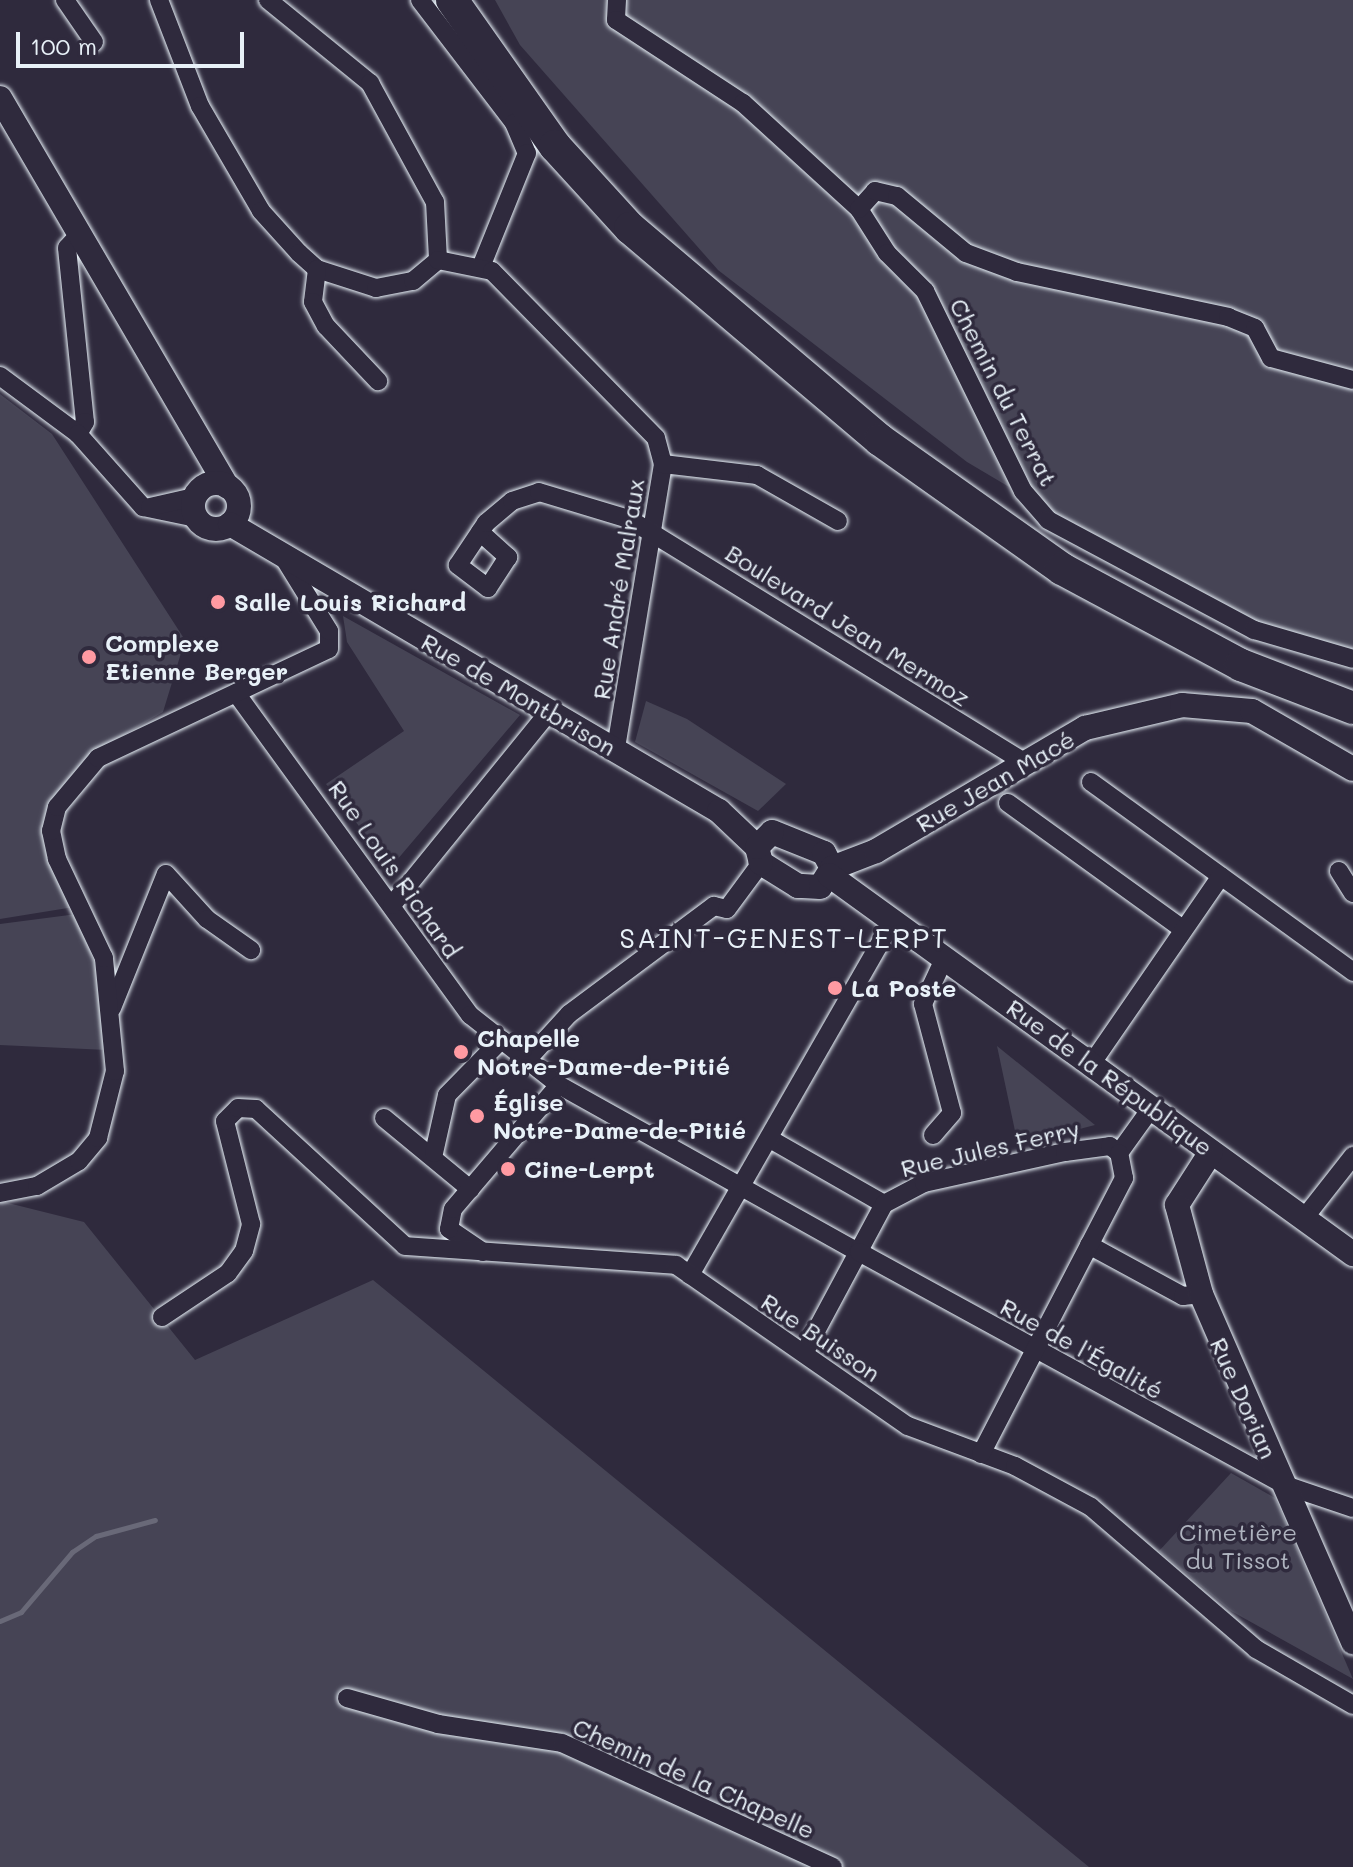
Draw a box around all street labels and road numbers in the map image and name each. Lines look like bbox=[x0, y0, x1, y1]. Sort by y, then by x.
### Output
street label: Chemin du Terrat bbox=[944, 293, 1064, 491]
street label: Rue André Malraux bbox=[586, 477, 650, 701]
street label: Boulevard Jean Mermoz bbox=[721, 538, 975, 712]
street label: Rue de Montbrison bbox=[417, 627, 621, 761]
street label: Rue Jean Macé bbox=[911, 724, 1079, 838]
street label: Rue Louis Richard bbox=[323, 775, 467, 963]
street label: Rue de la République bbox=[1001, 993, 1219, 1161]
street label: Rue Jules Ferry bbox=[898, 1113, 1082, 1183]
street label: Rue Buisson bbox=[756, 1287, 886, 1387]
street label: Rue de l'Égalité bbox=[996, 1291, 1168, 1405]
street label: Rue Dorian bbox=[1205, 1333, 1283, 1463]
street label: Chemin de la Chapelle bbox=[569, 1712, 819, 1844]

